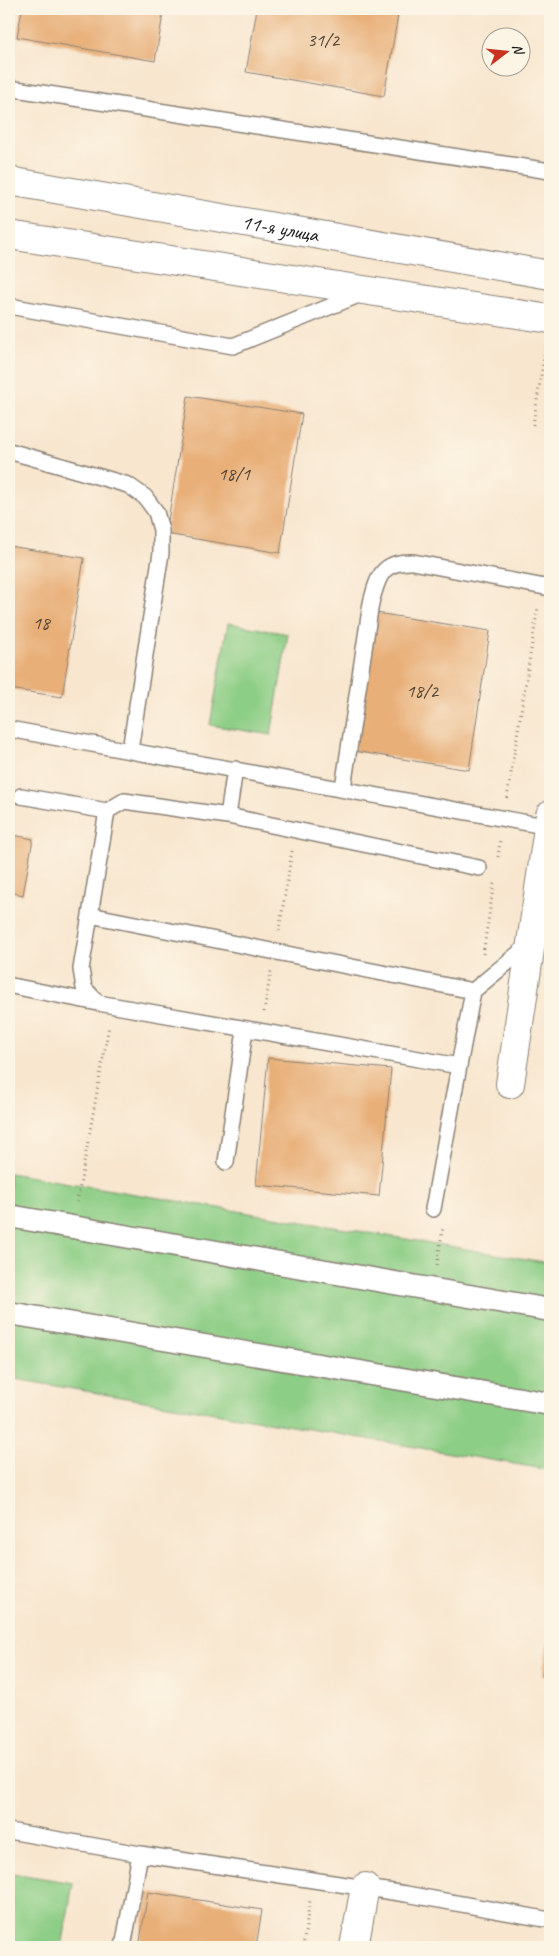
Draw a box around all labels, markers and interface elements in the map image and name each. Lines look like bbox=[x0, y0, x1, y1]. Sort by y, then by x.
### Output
house number: 31/2 bbox=[307, 28, 340, 52]
north arrow bbox=[482, 28, 532, 78]
text: N bbox=[509, 42, 528, 57]
street label: 11-я улица bbox=[239, 209, 322, 248]
house number: 18/1 bbox=[218, 462, 251, 486]
house number: 18 bbox=[32, 611, 52, 635]
house number: 18/2 bbox=[406, 679, 439, 703]

